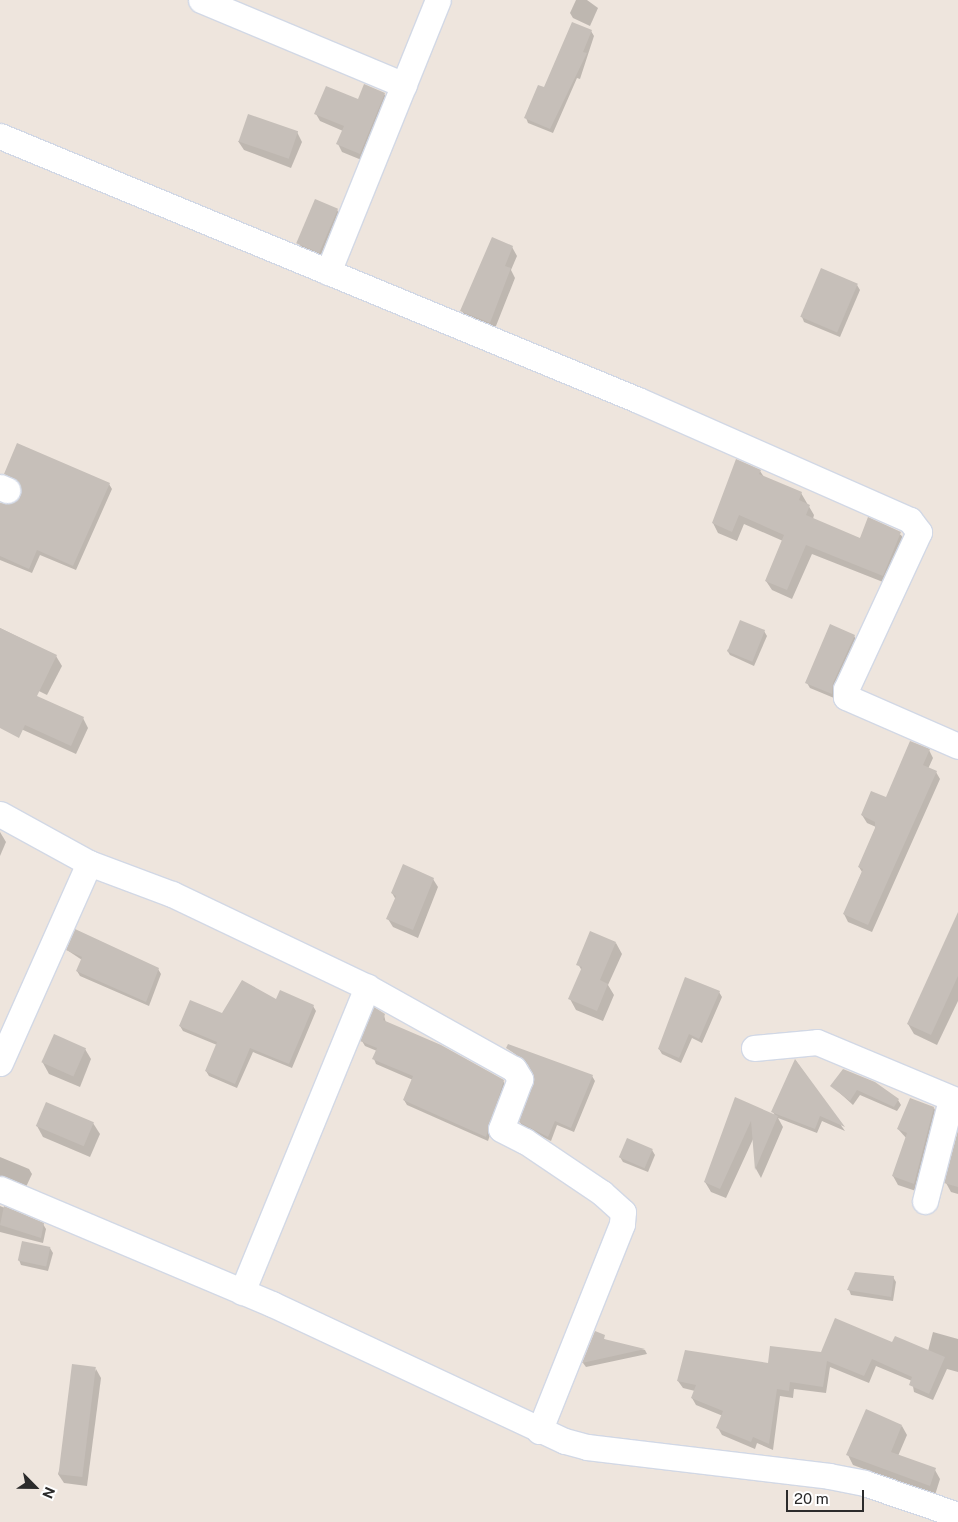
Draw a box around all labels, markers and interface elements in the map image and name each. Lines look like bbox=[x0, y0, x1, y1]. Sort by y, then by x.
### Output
north arrow bbox=[10, 1462, 60, 1512]
scale bar bbox=[788, 1480, 866, 1512]
text: N bbox=[39, 1485, 58, 1501]
text: 20 m bbox=[794, 1490, 829, 1507]

